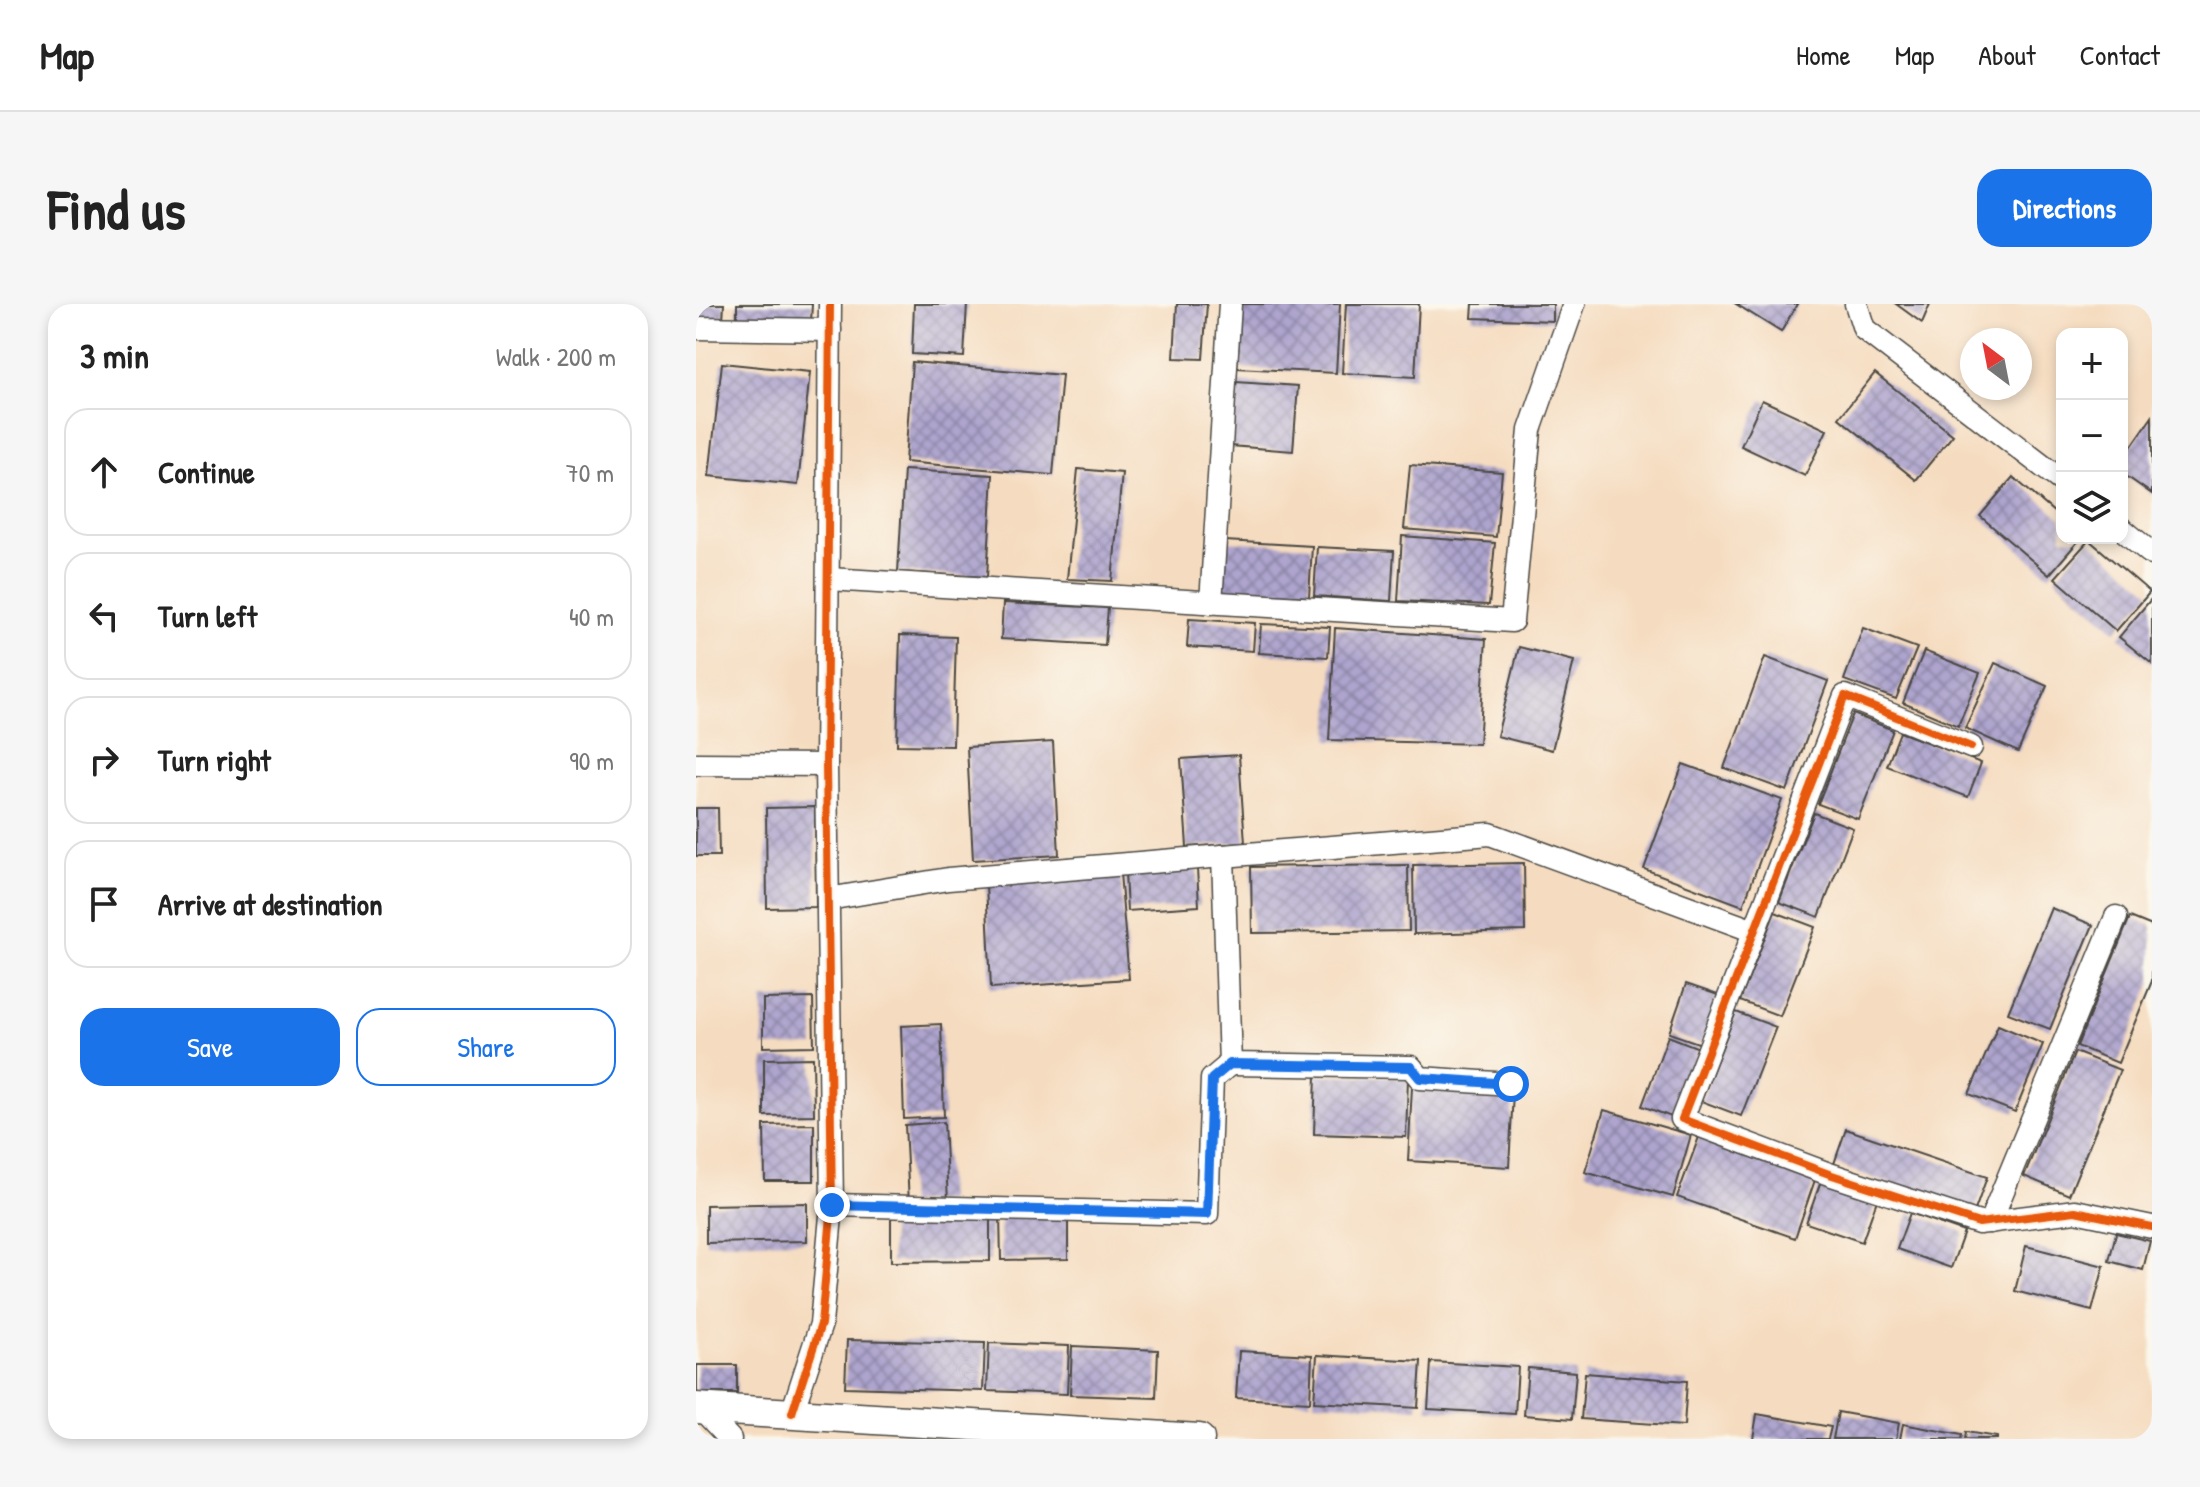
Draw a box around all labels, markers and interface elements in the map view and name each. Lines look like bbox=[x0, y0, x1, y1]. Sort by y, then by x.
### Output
text: Map bbox=[40, 29, 94, 81]
text: Home bbox=[1796, 36, 1851, 74]
text: Map bbox=[1895, 36, 1934, 74]
text: About bbox=[1978, 36, 2036, 74]
text: Contact bbox=[2080, 36, 2160, 74]
button: Directions bbox=[1977, 169, 2152, 247]
text: Find us bbox=[48, 171, 186, 246]
north arrow bbox=[1960, 328, 2032, 400]
map controls bbox=[2056, 328, 2128, 544]
button: + bbox=[2056, 328, 2128, 400]
text: 3 min bbox=[80, 333, 149, 379]
text: Walk · 200 m bbox=[496, 339, 616, 374]
button: − bbox=[2056, 400, 2128, 472]
icon: ahead bbox=[82, 450, 126, 494]
text: Continue bbox=[158, 452, 255, 492]
text: 70 m bbox=[566, 455, 614, 490]
button: layers bbox=[2056, 472, 2128, 544]
icon: left bbox=[82, 594, 126, 638]
text: Turn left bbox=[158, 596, 257, 636]
text: 40 m bbox=[569, 599, 614, 634]
icon: right bbox=[82, 738, 126, 782]
text: Turn right bbox=[158, 740, 271, 780]
text: 90 m bbox=[569, 743, 614, 778]
icon: arrive bbox=[82, 882, 126, 926]
text: Arrive at destination bbox=[158, 884, 383, 924]
button: Save bbox=[80, 1008, 340, 1086]
button: Share bbox=[356, 1008, 616, 1086]
route start bbox=[1493, 1066, 1529, 1102]
route end bbox=[814, 1187, 850, 1223]

